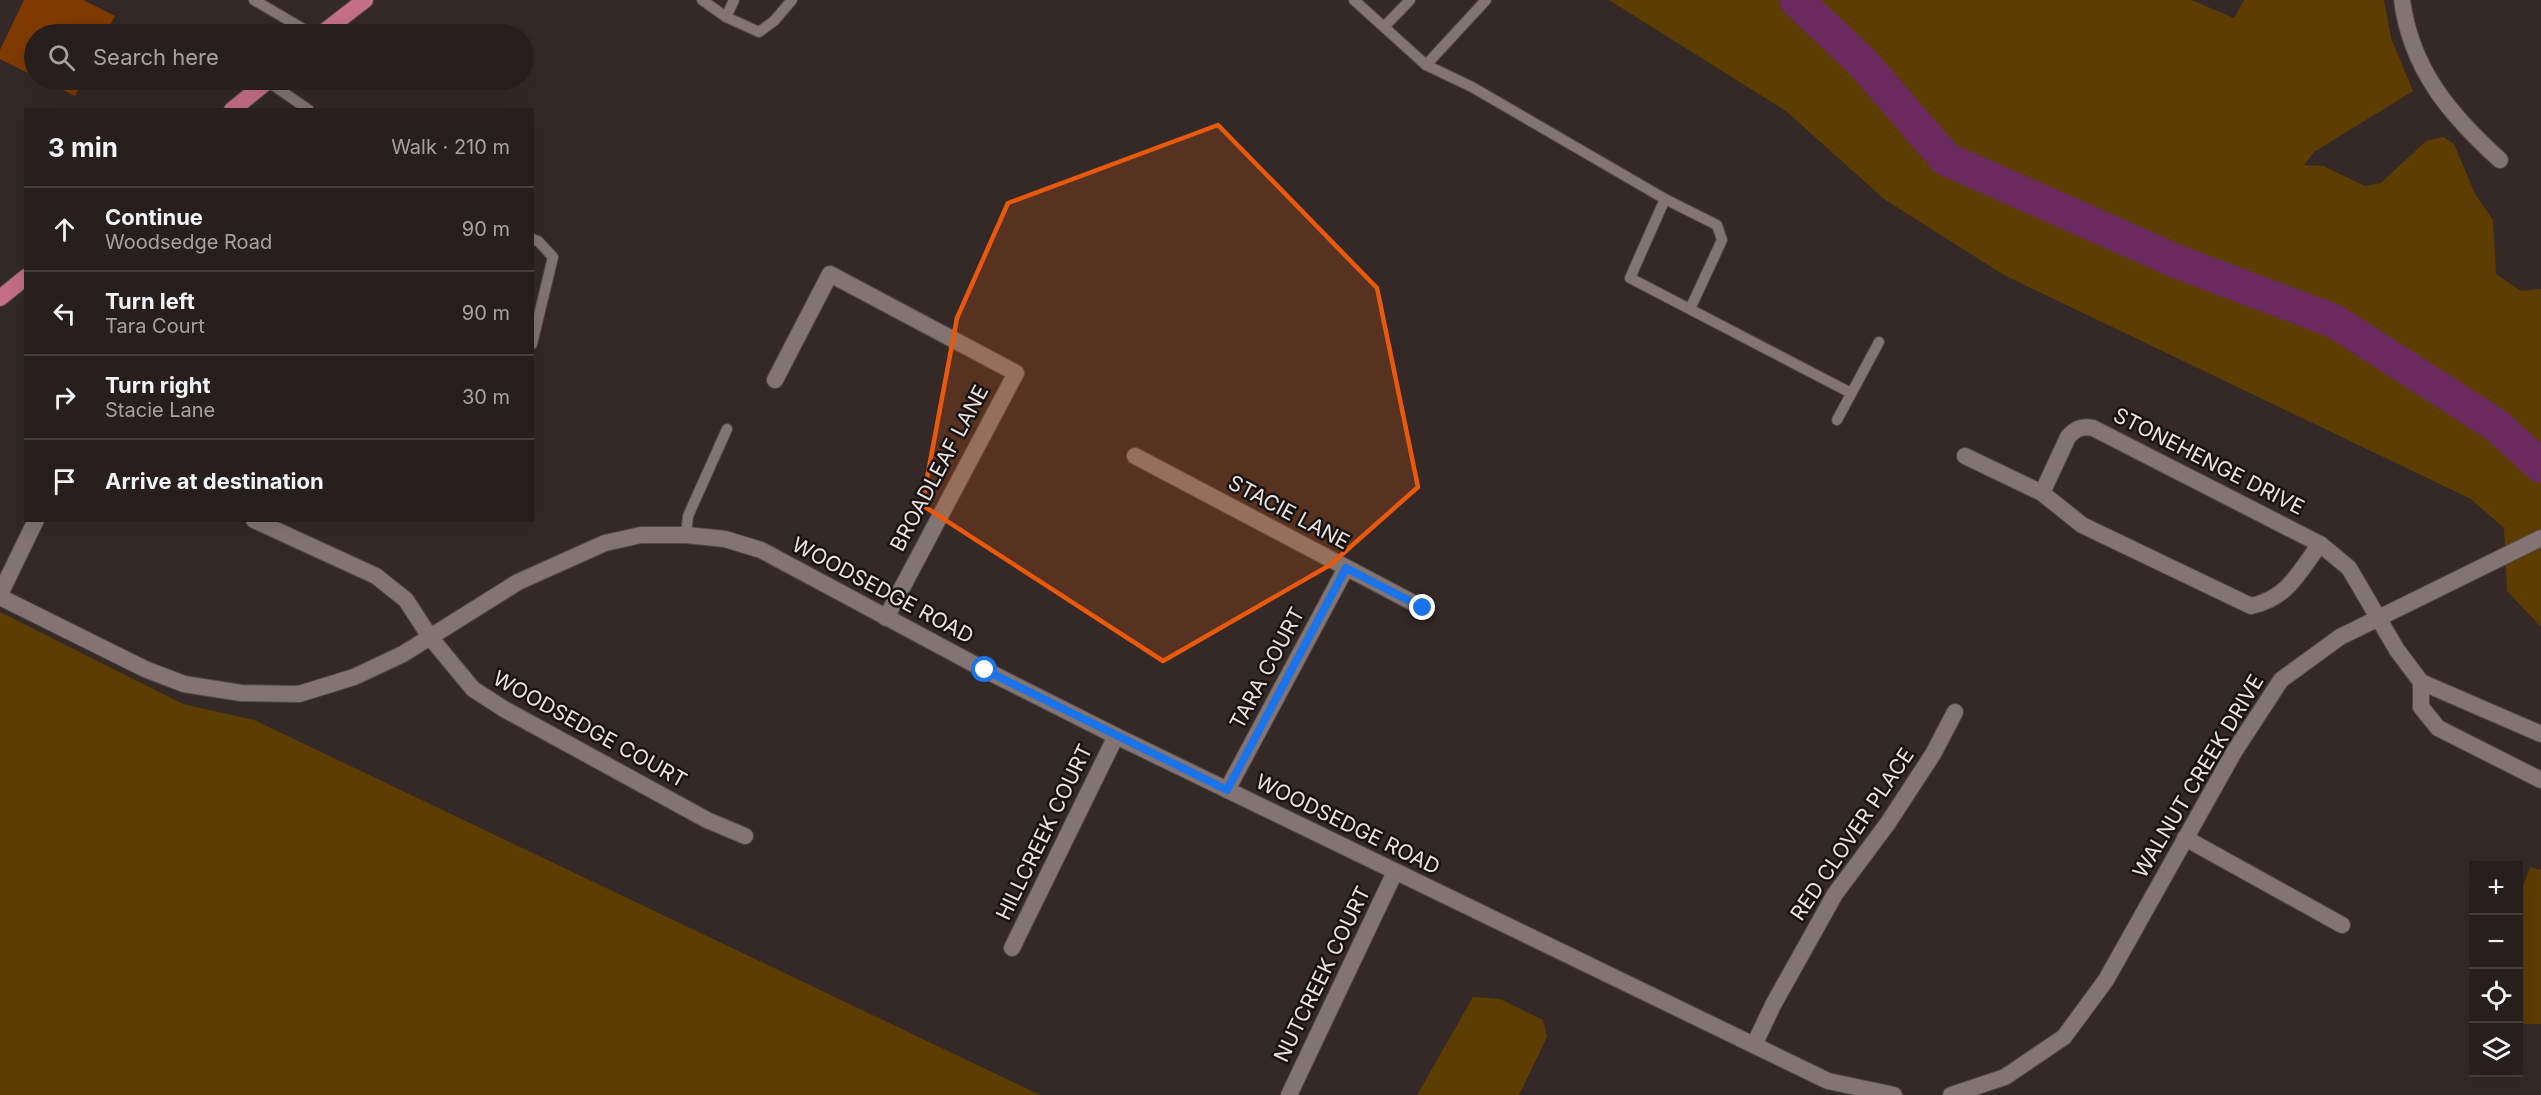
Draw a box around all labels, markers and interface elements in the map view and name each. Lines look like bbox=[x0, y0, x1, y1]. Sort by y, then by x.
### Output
search box bbox=[24, 24, 534, 90]
icon: search bbox=[45, 41, 78, 74]
text: Search here bbox=[93, 44, 219, 70]
text: 3 min bbox=[48, 132, 118, 163]
text: Walk · 210 m bbox=[391, 135, 510, 159]
text: Continue bbox=[105, 204, 203, 230]
icon: ahead bbox=[48, 213, 81, 246]
text: 90 m bbox=[462, 217, 510, 241]
text: Woodsedge Road bbox=[105, 230, 272, 254]
text: Turn left bbox=[105, 288, 195, 314]
icon: left bbox=[48, 297, 81, 330]
text: 90 m bbox=[462, 301, 510, 325]
text: Tara Court bbox=[105, 314, 205, 338]
text: Turn right bbox=[105, 372, 211, 398]
icon: right bbox=[48, 381, 81, 414]
street label: BROADLEAF LANE bbox=[885, 381, 993, 555]
text: 30 m bbox=[462, 385, 510, 409]
text: Stacie Lane bbox=[105, 398, 215, 422]
street label: STONEHENGE DRIVE bbox=[2110, 402, 2308, 520]
icon: arrive bbox=[48, 465, 81, 498]
text: Arrive at destination bbox=[105, 468, 324, 494]
street label: STACIE LANE bbox=[1224, 470, 1354, 554]
street label: WOODSEDGE ROAD bbox=[788, 532, 978, 648]
route end bbox=[1409, 594, 1435, 620]
street label: TARA COURT bbox=[1224, 603, 1310, 733]
route start bbox=[971, 656, 997, 682]
street label: WOODSEDGE COURT bbox=[489, 665, 691, 793]
street label: WALNUT CREEK DRIVE bbox=[2127, 670, 2269, 882]
street label: HILLCREEK COURT bbox=[991, 740, 1097, 924]
street label: RED CLOVER PLACE bbox=[1785, 743, 1919, 925]
street label: WOODSEDGE ROAD bbox=[1252, 769, 1444, 879]
map controls bbox=[2469, 861, 2523, 1077]
button: + bbox=[2469, 861, 2523, 915]
street label: NUTCREEK COURT bbox=[1269, 882, 1375, 1066]
button: − bbox=[2469, 915, 2523, 969]
button: locate bbox=[2469, 969, 2523, 1023]
button: layers bbox=[2469, 1023, 2523, 1077]

